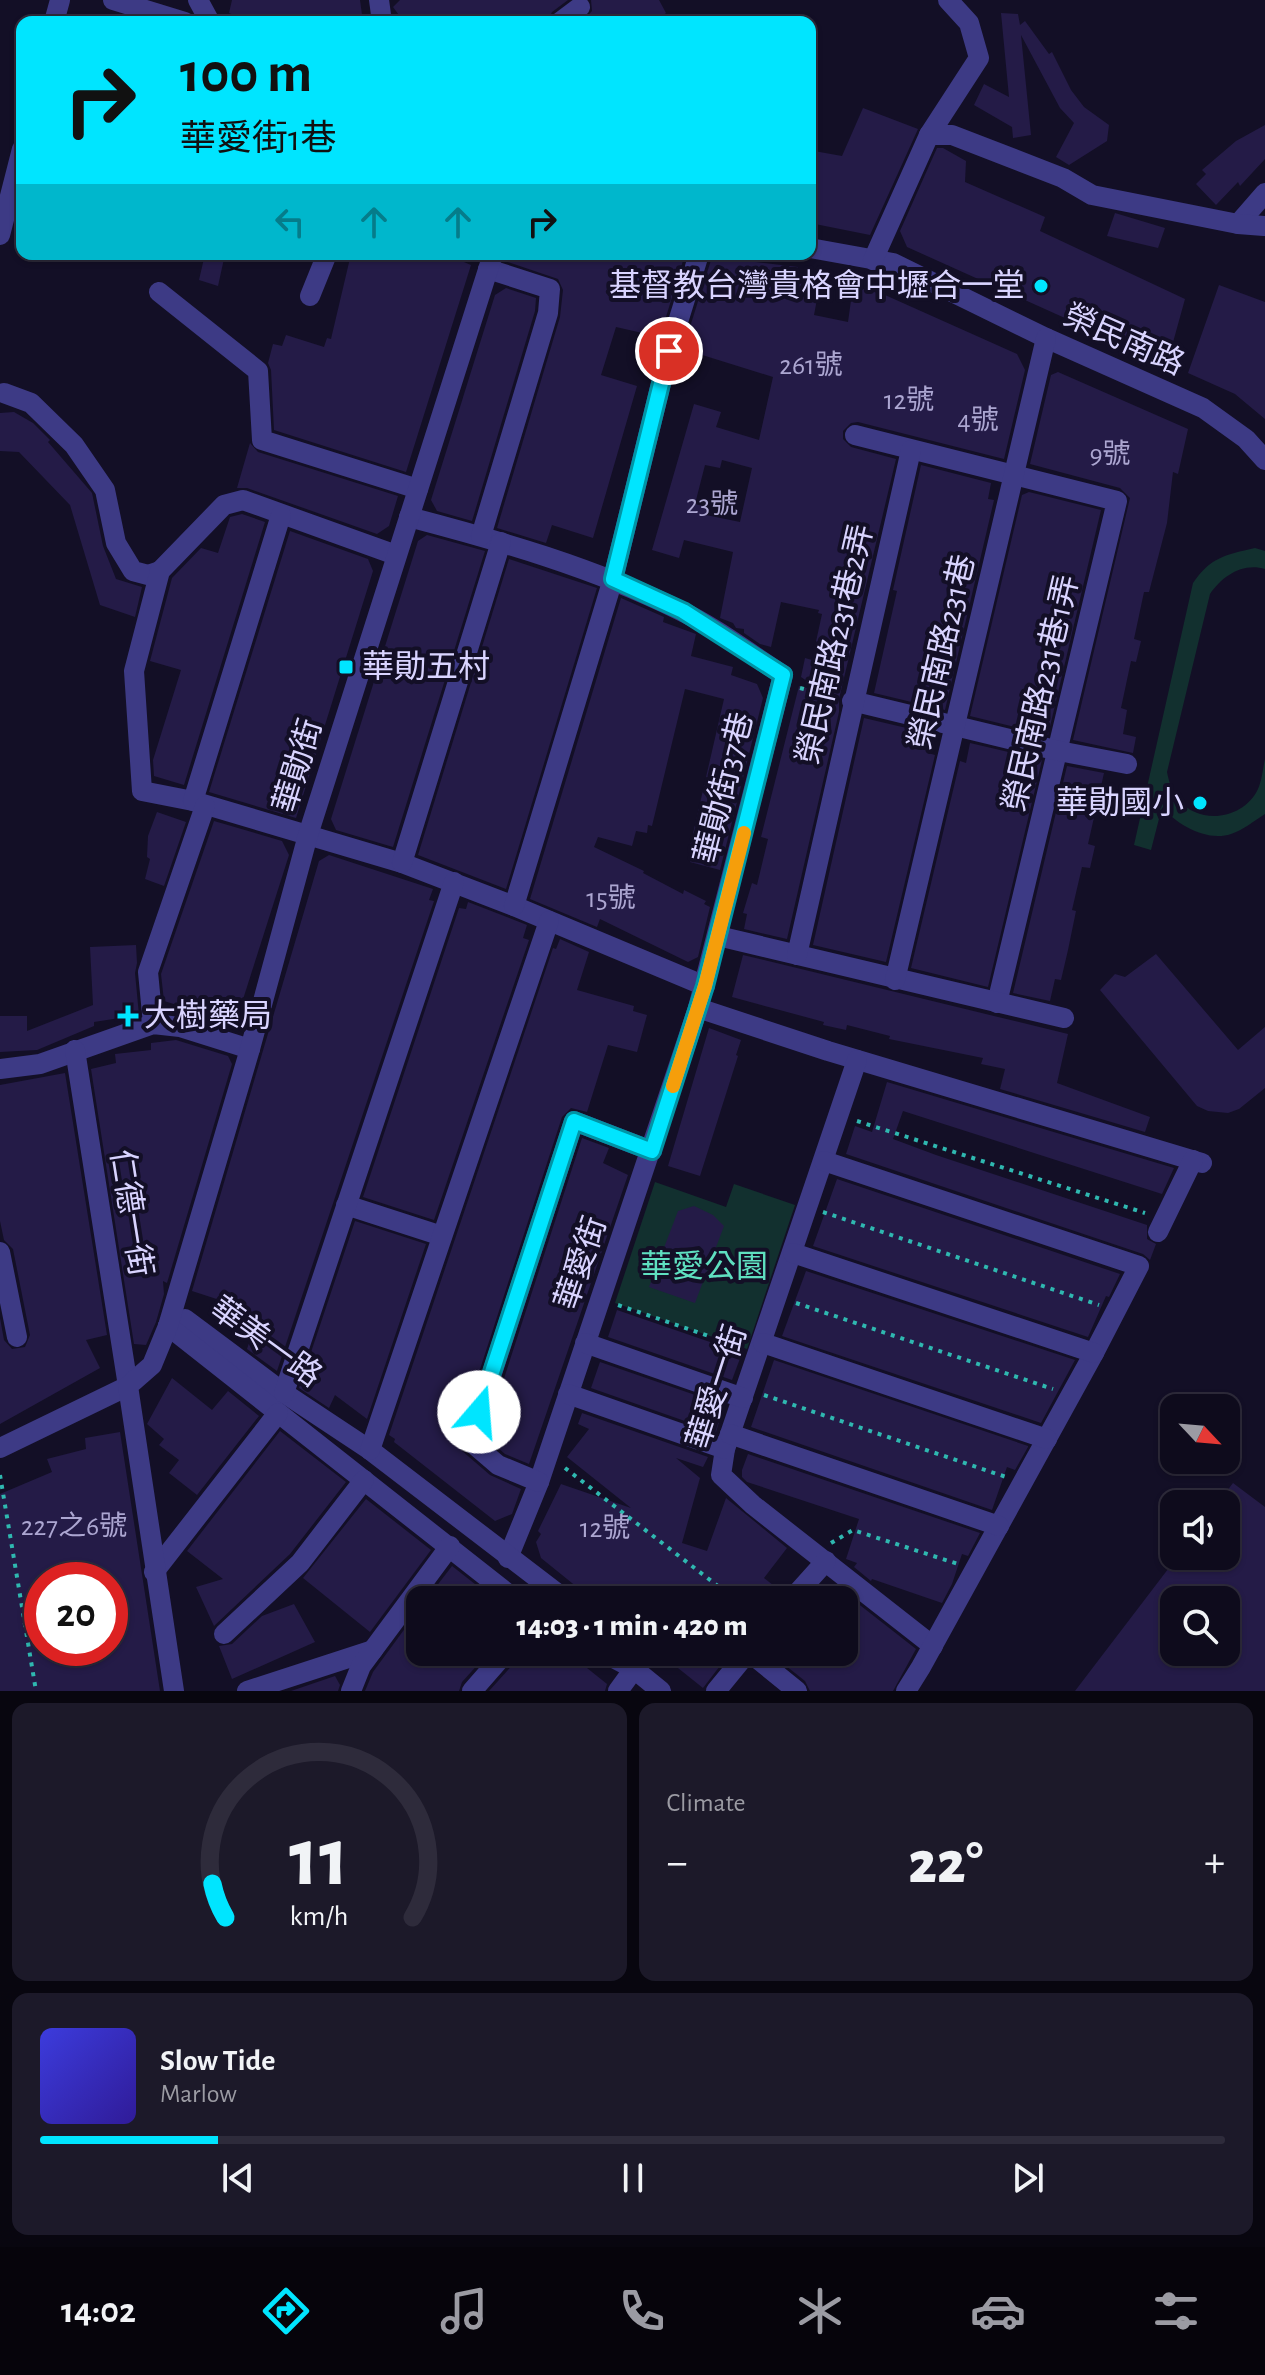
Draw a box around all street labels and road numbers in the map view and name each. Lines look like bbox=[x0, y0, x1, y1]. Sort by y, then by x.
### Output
street label: 榮民南路 bbox=[1059, 298, 1190, 381]
street label: 榮民南路231巷2弄 bbox=[790, 520, 878, 767]
street label: 榮民南路231巷 bbox=[902, 551, 980, 752]
street label: 榮民南路231巷1弄 bbox=[996, 571, 1084, 814]
street label: 華勛街37巷 bbox=[688, 709, 758, 867]
street label: 華勛街 bbox=[267, 715, 327, 817]
street label: 仁德一街 bbox=[105, 1147, 158, 1279]
street label: 華愛街 bbox=[548, 1212, 612, 1314]
street label: 華美一路 bbox=[205, 1290, 328, 1393]
street label: 華愛一街 bbox=[680, 1321, 752, 1453]

